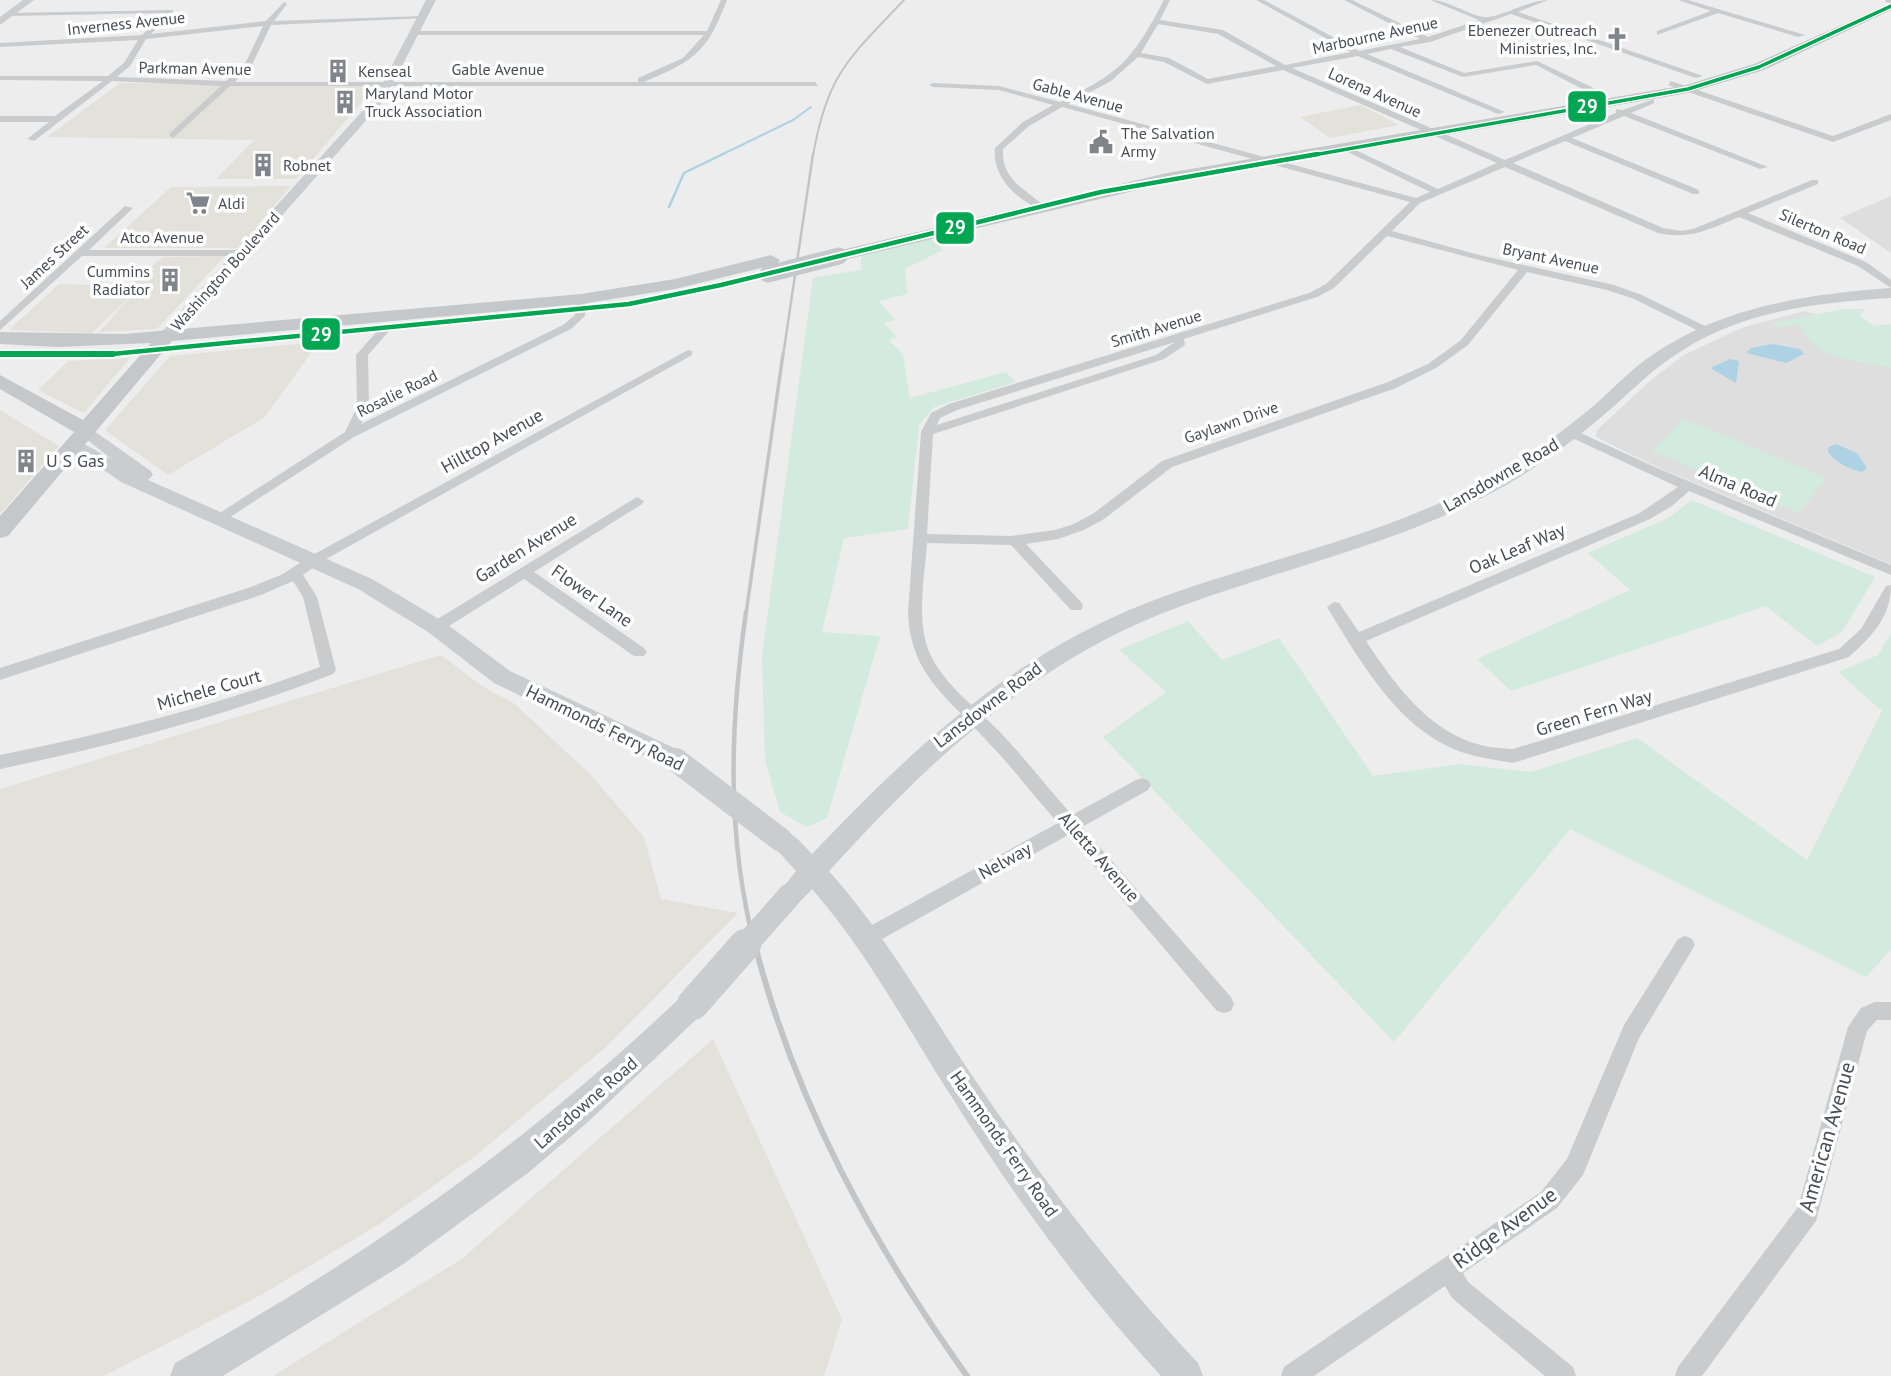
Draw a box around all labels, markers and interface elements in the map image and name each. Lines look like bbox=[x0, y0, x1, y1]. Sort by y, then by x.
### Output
street label: Inverness Avenue bbox=[66, 7, 186, 39]
street label: Marbourne Avenue bbox=[1310, 12, 1440, 58]
place label: Ebenezer Outreach Ministries, Inc. bbox=[1468, 20, 1597, 58]
church icon: Ebenezer Outreach Ministries, Inc. bbox=[1603, 25, 1631, 53]
street label: Parkman Avenue bbox=[138, 57, 252, 79]
building icon: Kenseal bbox=[324, 57, 352, 85]
street label: Gable Avenue bbox=[452, 59, 544, 79]
place label: Kenseal bbox=[358, 61, 412, 81]
street label: Lorena Avenue bbox=[1325, 63, 1425, 121]
street label: Gable Avenue bbox=[1031, 73, 1125, 117]
place label: Maryland Motor Truck Association bbox=[365, 83, 482, 121]
building icon: Maryland Motor Truck Association bbox=[331, 88, 359, 116]
line badge: 29 bbox=[1567, 90, 1607, 123]
text: 29 bbox=[1576, 94, 1598, 118]
place label: The Salvation Army bbox=[1121, 123, 1215, 161]
public building icon: The Salvation Army bbox=[1087, 128, 1115, 156]
building icon: Robnet bbox=[249, 151, 277, 179]
place label: Robnet bbox=[283, 155, 332, 175]
supermarket icon: Aldi bbox=[184, 189, 212, 217]
place label: Aldi bbox=[218, 193, 245, 213]
street label: Silerton Road bbox=[1777, 204, 1869, 258]
street label: Washington Boulevard bbox=[166, 207, 284, 335]
line badge: 29 bbox=[935, 211, 975, 245]
text: 29 bbox=[944, 215, 966, 239]
street label: James Street bbox=[15, 219, 93, 293]
street label: Atco Avenue bbox=[120, 227, 204, 247]
street label: Bryant Avenue bbox=[1501, 238, 1601, 278]
place label: Cummins Radiator bbox=[87, 261, 151, 299]
building icon: Cummins Radiator bbox=[156, 266, 184, 294]
street label: Smith Avenue bbox=[1108, 305, 1204, 351]
line badge: 29 bbox=[301, 317, 341, 351]
text: 29 bbox=[310, 322, 332, 346]
street label: Rosalie Road bbox=[353, 365, 441, 421]
street label: Gaylawn Drive bbox=[1181, 397, 1281, 447]
street label: Hilltop Avenue bbox=[437, 403, 547, 478]
street label: Lansdowne Road bbox=[1439, 432, 1563, 517]
building icon: U S Gas bbox=[12, 447, 40, 475]
place label: U S Gas bbox=[46, 449, 104, 472]
street label: Alma Road bbox=[1696, 459, 1781, 512]
street label: Garden Avenue bbox=[471, 507, 581, 588]
street label: Oak Leaf Way bbox=[1465, 518, 1569, 579]
street label: Flower Lane bbox=[547, 559, 637, 632]
street label: Lansdowne Road bbox=[929, 656, 1046, 753]
street label: Michele Court bbox=[154, 664, 264, 715]
street label: Hammonds Ferry Road bbox=[522, 679, 688, 776]
street label: Green Fern Way bbox=[1533, 684, 1655, 741]
street label: Alletta Avenue bbox=[1054, 807, 1145, 906]
street label: Nelway bbox=[974, 836, 1036, 884]
street label: Lansdowne Road bbox=[529, 1051, 642, 1154]
street label: American Avenue bbox=[1792, 1059, 1861, 1215]
street label: Hammonds Ferry Road bbox=[945, 1066, 1063, 1221]
street label: Ridge Avenue bbox=[1447, 1181, 1562, 1274]

